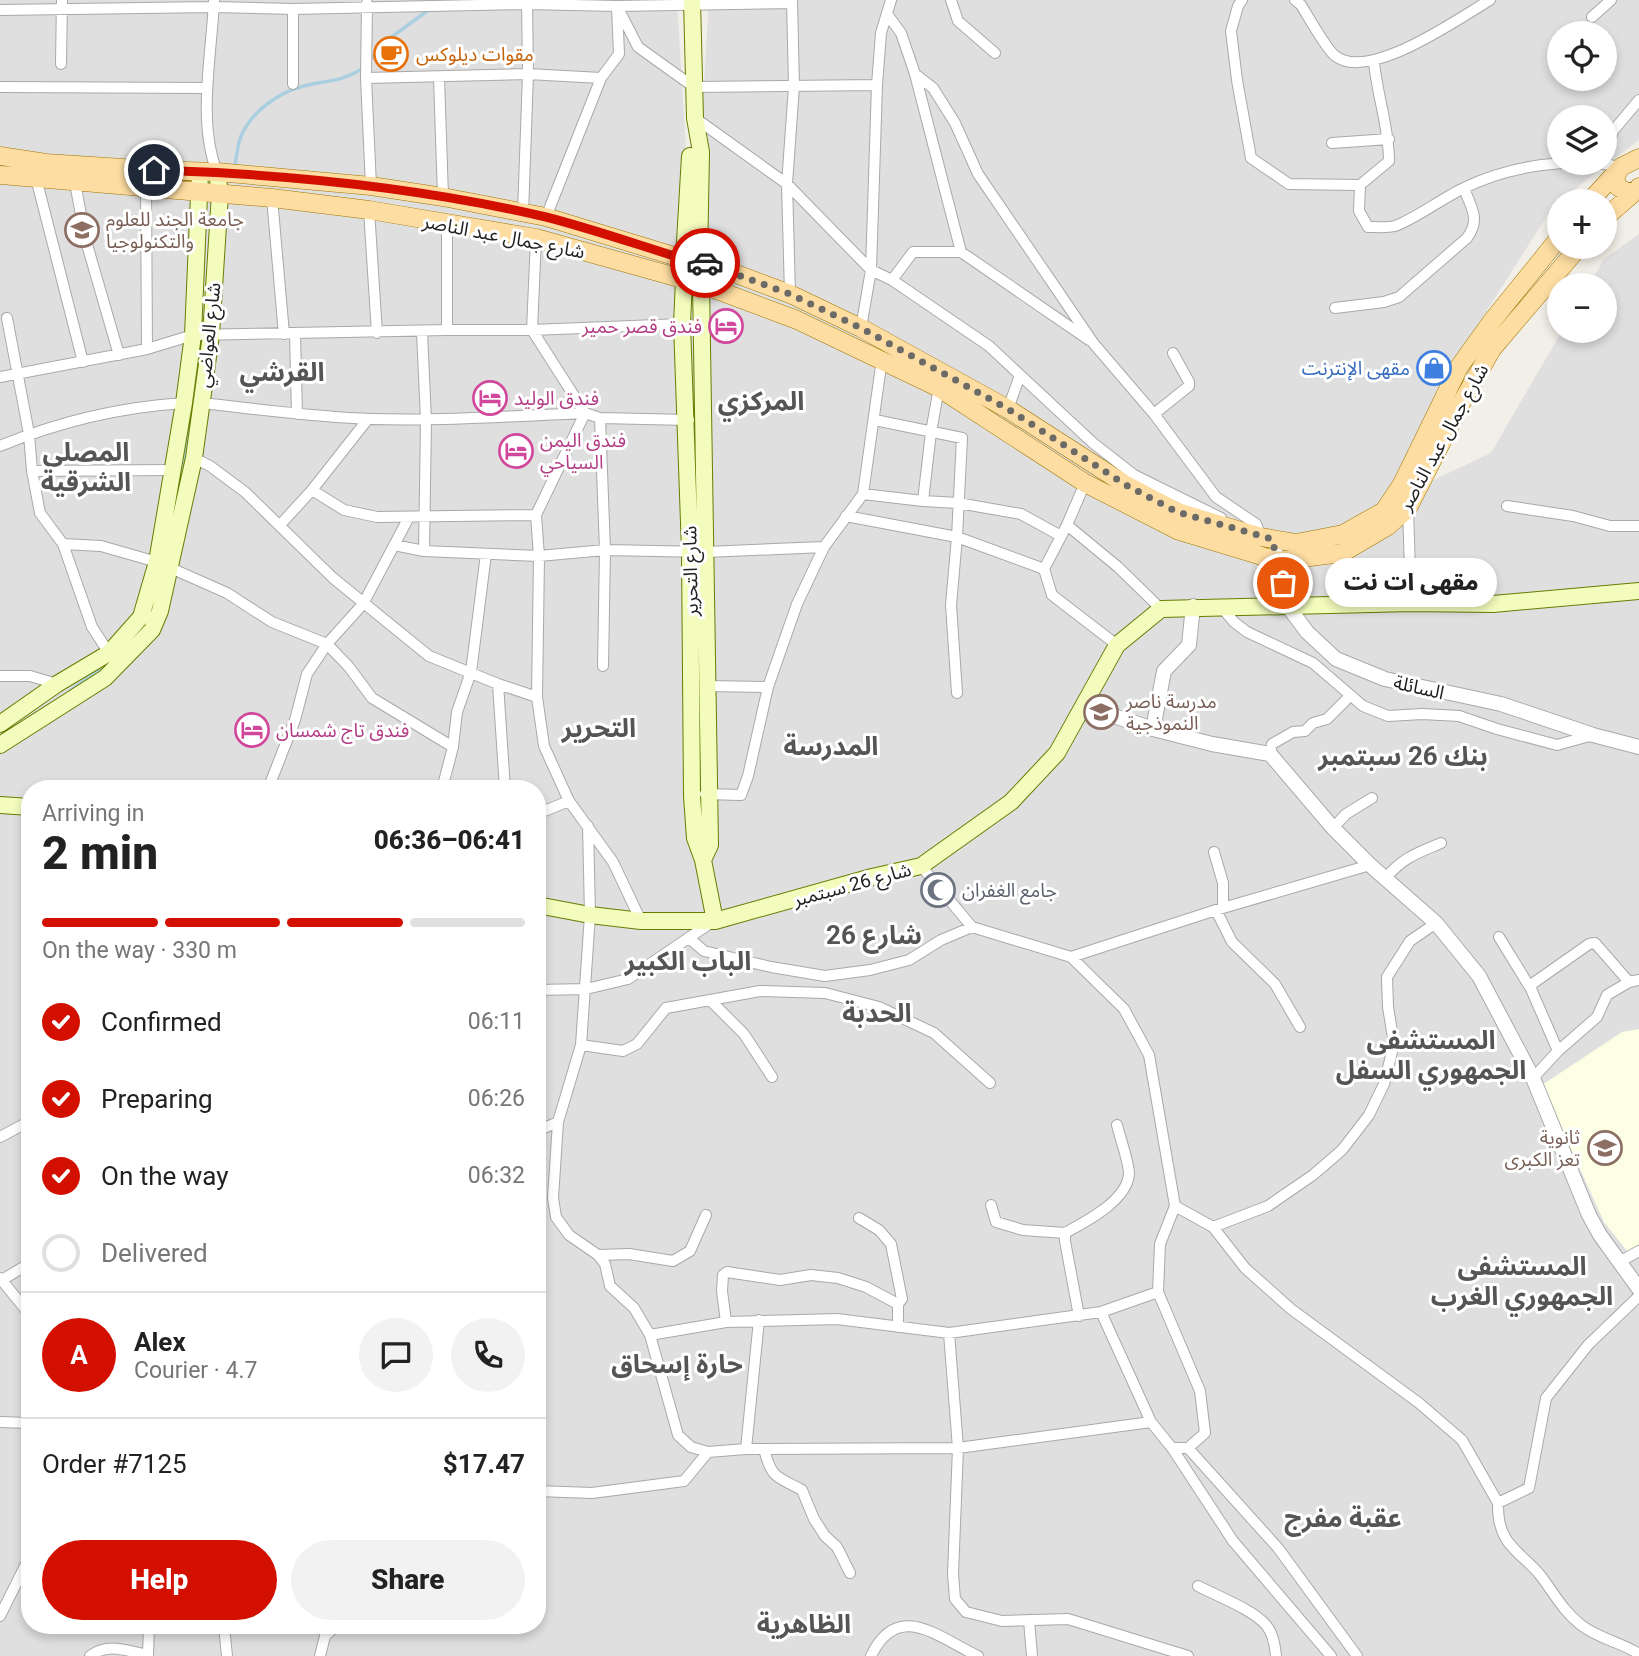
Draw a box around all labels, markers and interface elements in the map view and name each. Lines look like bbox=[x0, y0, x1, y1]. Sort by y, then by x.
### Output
map controls bbox=[1547, 21, 1617, 343]
button: locate bbox=[1547, 21, 1617, 91]
cafe icon: مقوات ديلوكس bbox=[372, 35, 410, 73]
place label: مقوات ديلوكس bbox=[416, 43, 534, 66]
button: layers bbox=[1547, 105, 1617, 175]
pin bbox=[124, 140, 184, 200]
icon: home bbox=[135, 151, 173, 189]
button: + bbox=[1547, 189, 1617, 259]
place label: جامعة الجند للعلوم والتكنولوجيا bbox=[106, 208, 244, 253]
street label: شارع جمال عبد الناصر bbox=[420, 209, 587, 265]
school or university icon: جامعة الجند للعلوم والتكنولوجيا bbox=[63, 211, 101, 249]
courier bbox=[670, 228, 740, 298]
icon: car bbox=[686, 244, 724, 282]
button: − bbox=[1547, 273, 1617, 343]
street label: شارع العواضي bbox=[192, 281, 229, 389]
hotel icon: فندق قصر حمير bbox=[707, 307, 745, 345]
place label: فندق قصر حمير bbox=[581, 315, 702, 338]
shop icon: مقهى الإنترنت bbox=[1415, 349, 1453, 387]
district label: القرشي bbox=[240, 357, 325, 393]
place label: مقهى الإنترنت bbox=[1302, 357, 1410, 381]
street label: شارع جمال عبد الناصر bbox=[1393, 360, 1495, 517]
hotel icon: فندق الوليد bbox=[471, 379, 509, 417]
district label: المركزي bbox=[718, 386, 804, 422]
place label: فندق الوليد bbox=[514, 387, 599, 410]
place label: فندق اليمن السياحي bbox=[540, 429, 626, 477]
hotel icon: فندق اليمن السياحي bbox=[497, 432, 535, 470]
district label: المصلى الشرقية bbox=[41, 437, 131, 497]
street label: شارع التحرير bbox=[678, 525, 705, 617]
pin bbox=[1253, 553, 1313, 613]
callout: مقهى ات نت bbox=[1325, 558, 1496, 608]
icon: bag bbox=[1264, 564, 1302, 602]
text: مقهى ات نت bbox=[1343, 569, 1479, 596]
street label: السائلة bbox=[1391, 671, 1446, 704]
place label: مدرسة ناصر النموذجية bbox=[1125, 690, 1217, 735]
school or university icon: مدرسة ناصر النموذجية bbox=[1082, 693, 1120, 731]
hotel icon: فندق تاج شمسان bbox=[233, 711, 271, 749]
district label: التحرير bbox=[561, 713, 636, 743]
place label: فندق تاج شمسان bbox=[276, 719, 409, 744]
district label: المدرسة bbox=[784, 731, 878, 761]
district label: بنك 26 سبتمبر bbox=[1317, 741, 1488, 771]
text: Arriving in bbox=[42, 800, 145, 827]
text: 06:36–06:41 bbox=[374, 825, 525, 855]
text: 2 min bbox=[42, 826, 158, 880]
street label: شارع 26 سبتمبر bbox=[790, 858, 914, 913]
mosque icon: جامع الغفران bbox=[919, 871, 957, 909]
place label: جامع الغفران bbox=[962, 879, 1057, 905]
district label: شارع 26 bbox=[826, 920, 922, 954]
text: On the way · 330 m bbox=[42, 937, 237, 964]
district label: الباب الكبير bbox=[624, 946, 751, 977]
district label: الحدبة bbox=[842, 998, 912, 1028]
icon: check bbox=[42, 1003, 80, 1041]
text: Confirmed bbox=[101, 1007, 222, 1037]
text: 06:11 bbox=[468, 1008, 525, 1035]
district label: المستشفى الجمهوري السفل bbox=[1336, 1025, 1526, 1091]
icon: check bbox=[42, 1080, 80, 1118]
text: Preparing bbox=[101, 1084, 213, 1114]
text: 06:26 bbox=[468, 1085, 525, 1112]
place label: ثانوية تعز الكبرى bbox=[1505, 1126, 1580, 1171]
school or university icon: ثانوية تعز الكبرى bbox=[1586, 1129, 1624, 1167]
icon: check bbox=[42, 1157, 80, 1195]
text: On the way bbox=[101, 1161, 229, 1191]
text: 06:32 bbox=[468, 1162, 525, 1189]
text: Delivered bbox=[101, 1238, 208, 1268]
district label: المستشفى الجمهوري الغرب bbox=[1431, 1251, 1613, 1317]
button: chat bbox=[359, 1318, 433, 1392]
button: phone bbox=[451, 1318, 525, 1392]
text: Alex bbox=[134, 1327, 186, 1357]
text: A bbox=[70, 1340, 88, 1370]
district label: حارة إسحاق bbox=[611, 1349, 743, 1381]
text: Courier · 4.7 bbox=[134, 1357, 257, 1384]
text: Order #7125 bbox=[42, 1449, 187, 1479]
text: $17.47 bbox=[443, 1449, 525, 1479]
district label: عقبة مفرج bbox=[1284, 1503, 1402, 1537]
button: Help bbox=[42, 1540, 277, 1620]
button: Share bbox=[291, 1540, 525, 1620]
district label: الظاهرية bbox=[757, 1609, 851, 1639]

